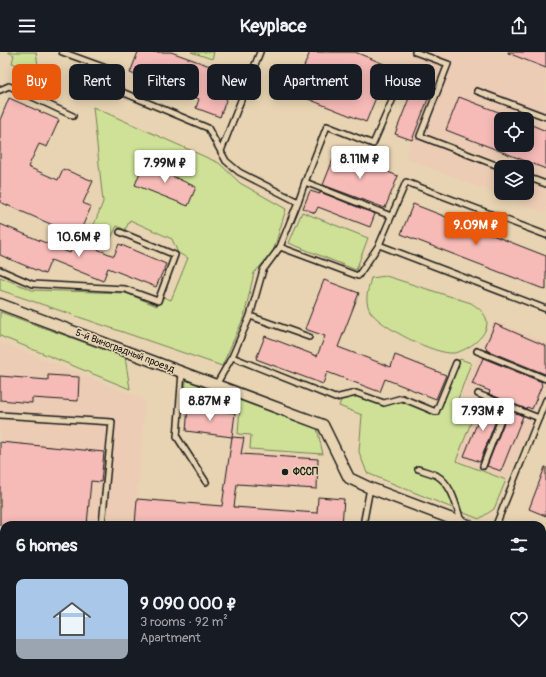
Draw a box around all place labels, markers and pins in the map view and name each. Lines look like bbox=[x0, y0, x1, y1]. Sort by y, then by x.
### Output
pin: 8.11M ₽ bbox=[323, 146, 397, 180]
pin: 7.99M ₽ bbox=[128, 150, 202, 184]
pin: 9.09M ₽ bbox=[439, 212, 513, 246]
pin: 10.6M ₽ bbox=[42, 224, 116, 258]
pin: 8.87M ₽ bbox=[173, 388, 247, 422]
pin: 7.93M ₽ bbox=[446, 398, 520, 432]
place label: ФССП bbox=[292, 466, 318, 478]
marker: ФССП bbox=[280, 467, 290, 477]

